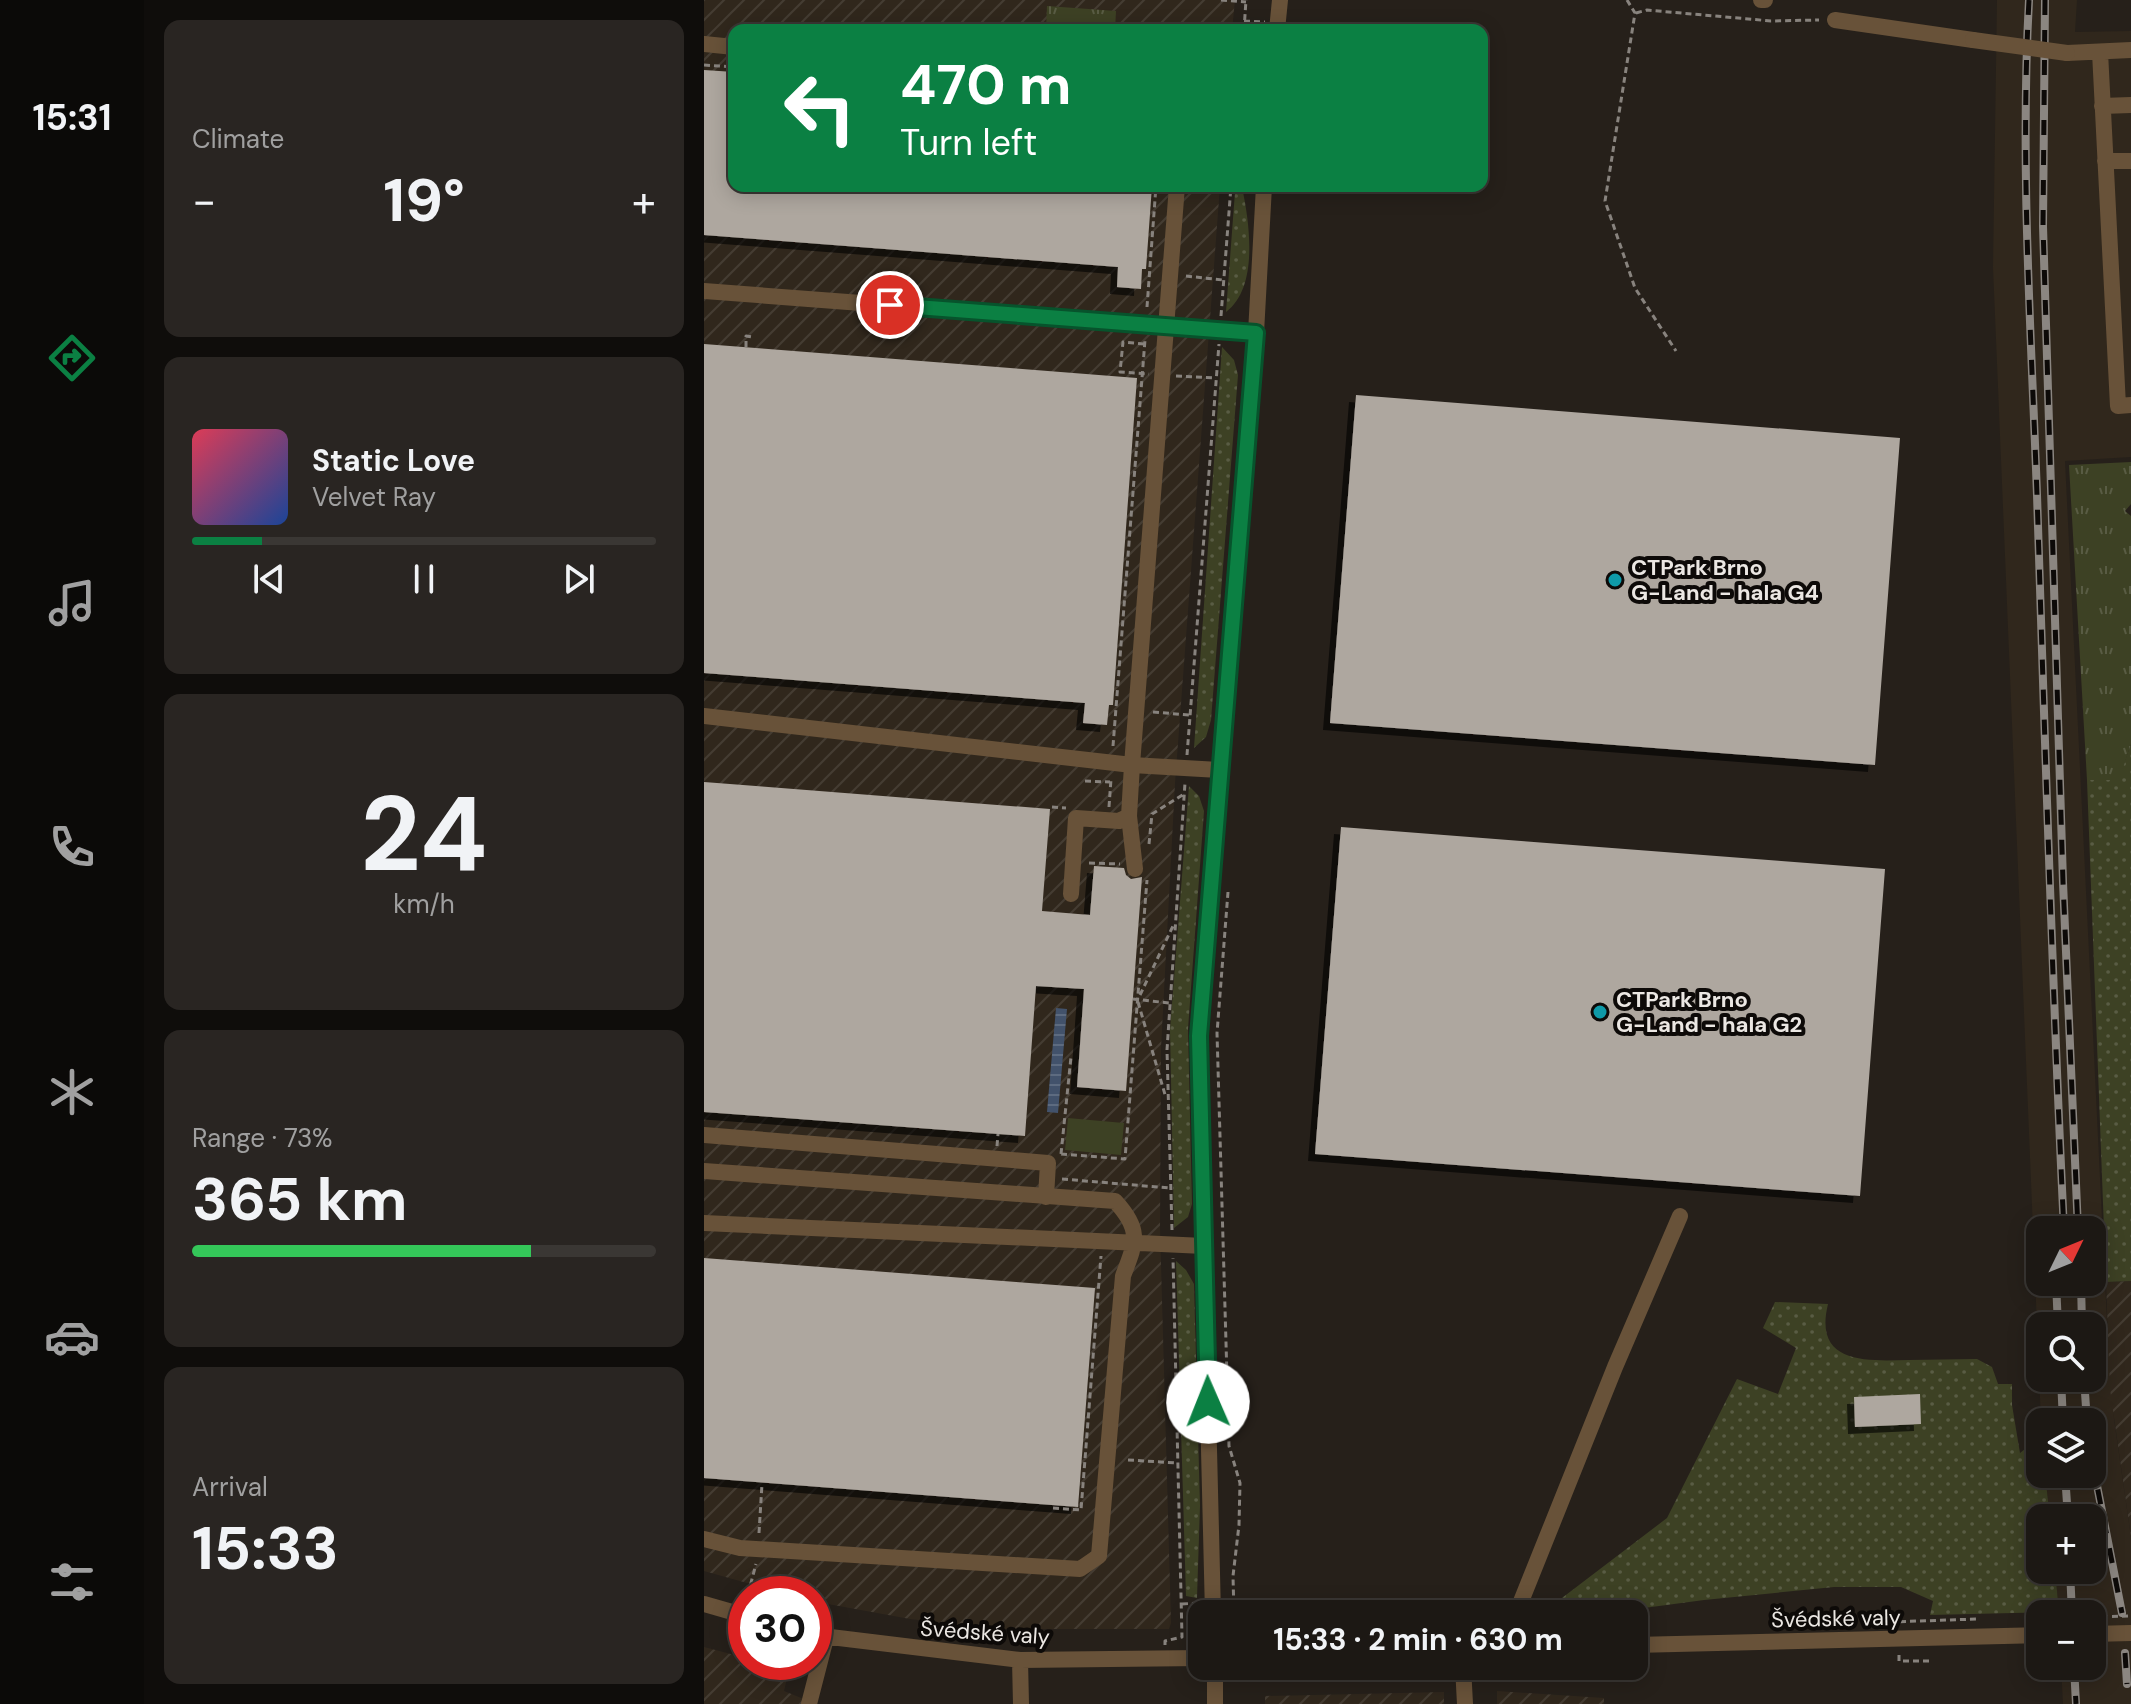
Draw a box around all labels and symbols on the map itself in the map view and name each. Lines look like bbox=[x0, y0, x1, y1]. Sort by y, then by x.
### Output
pin bbox=[856, 271, 924, 339]
place label: CTPark Brno G-Land - hala G4 bbox=[1631, 553, 1819, 607]
marker: CTPark Brno G-Land - hala G4 bbox=[1606, 571, 1624, 589]
place label: CTPark Brno G-Land - hala G2 bbox=[1616, 985, 1802, 1039]
marker: CTPark Brno G-Land - hala G2 bbox=[1591, 1003, 1609, 1021]
north arrow bbox=[2026, 1216, 2106, 1296]
position arrow bbox=[1166, 1360, 1250, 1444]
speed limit sign: 30 bbox=[728, 1576, 832, 1680]
street label: Švédské valy bbox=[1771, 1603, 1901, 1634]
street label: Švédské valy bbox=[919, 1614, 1051, 1651]

